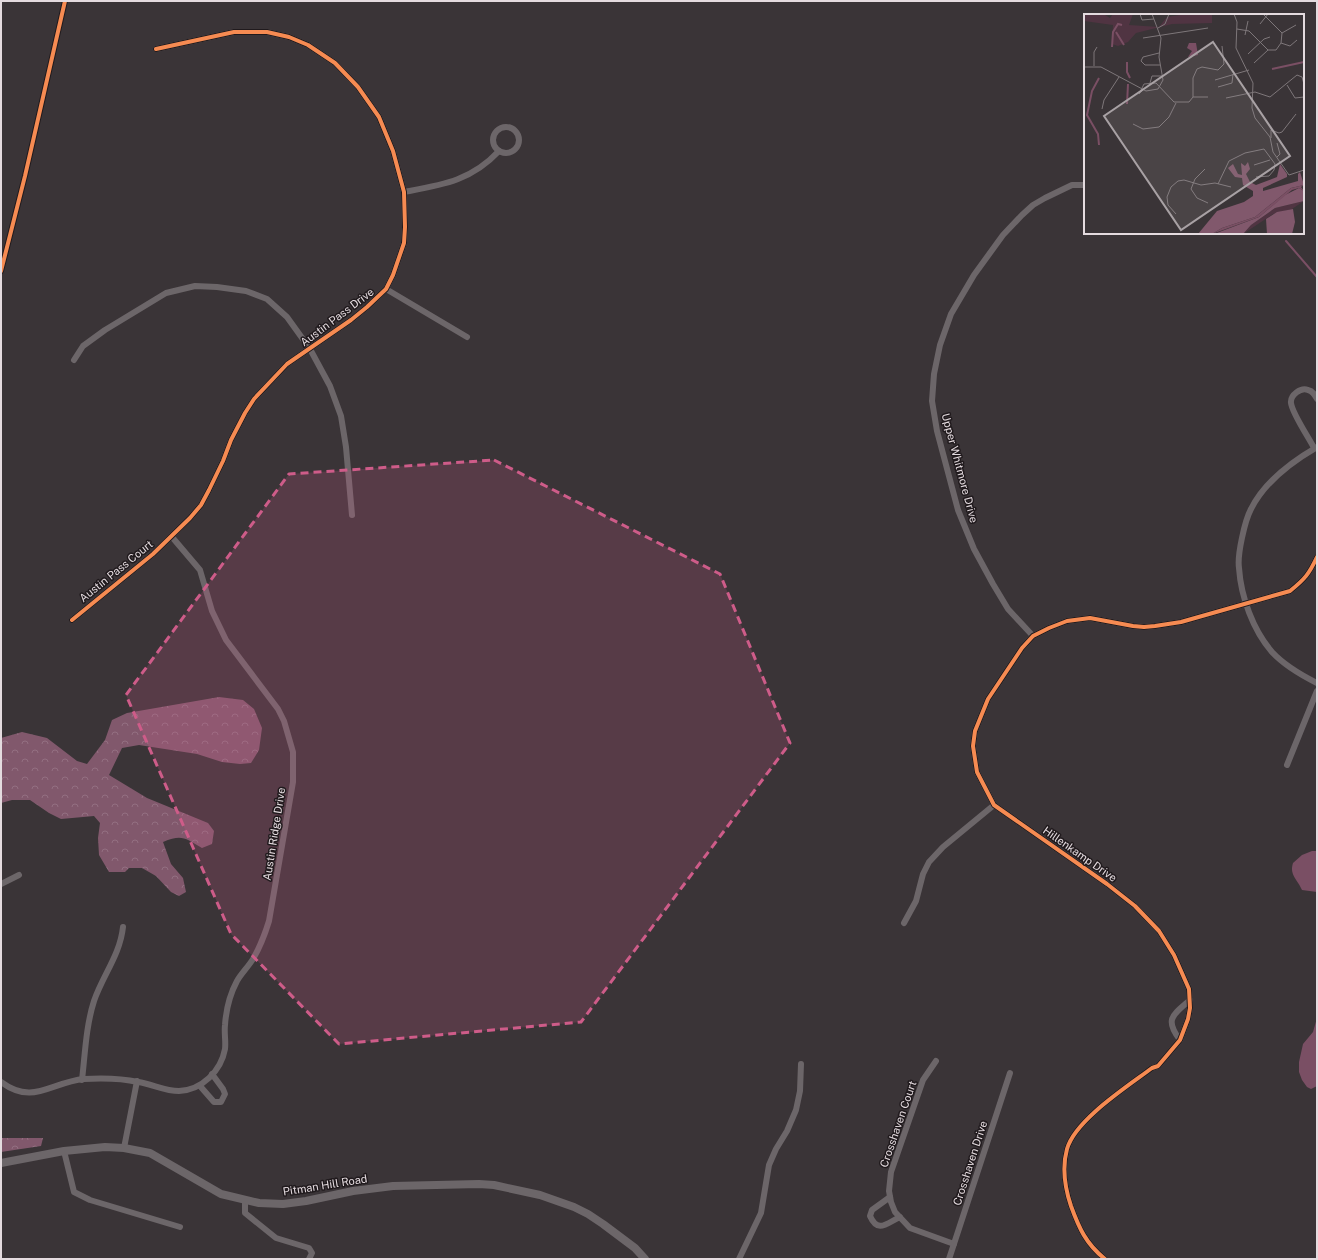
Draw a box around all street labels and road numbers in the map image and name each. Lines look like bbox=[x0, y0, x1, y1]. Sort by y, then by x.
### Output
street label: Austin Pass Drive bbox=[298, 286, 376, 348]
street label: Upper Whitmore Drive bbox=[940, 412, 980, 524]
street label: Austin Pass Court bbox=[77, 538, 155, 604]
street label: Austin Ridge Drive bbox=[261, 787, 287, 881]
street label: Hillenkamp Drive bbox=[1041, 824, 1119, 884]
street label: Crosshaven Court bbox=[878, 1079, 918, 1169]
street label: Crosshaven Drive bbox=[951, 1119, 989, 1207]
street label: Pitman Hill Road bbox=[282, 1172, 368, 1198]

